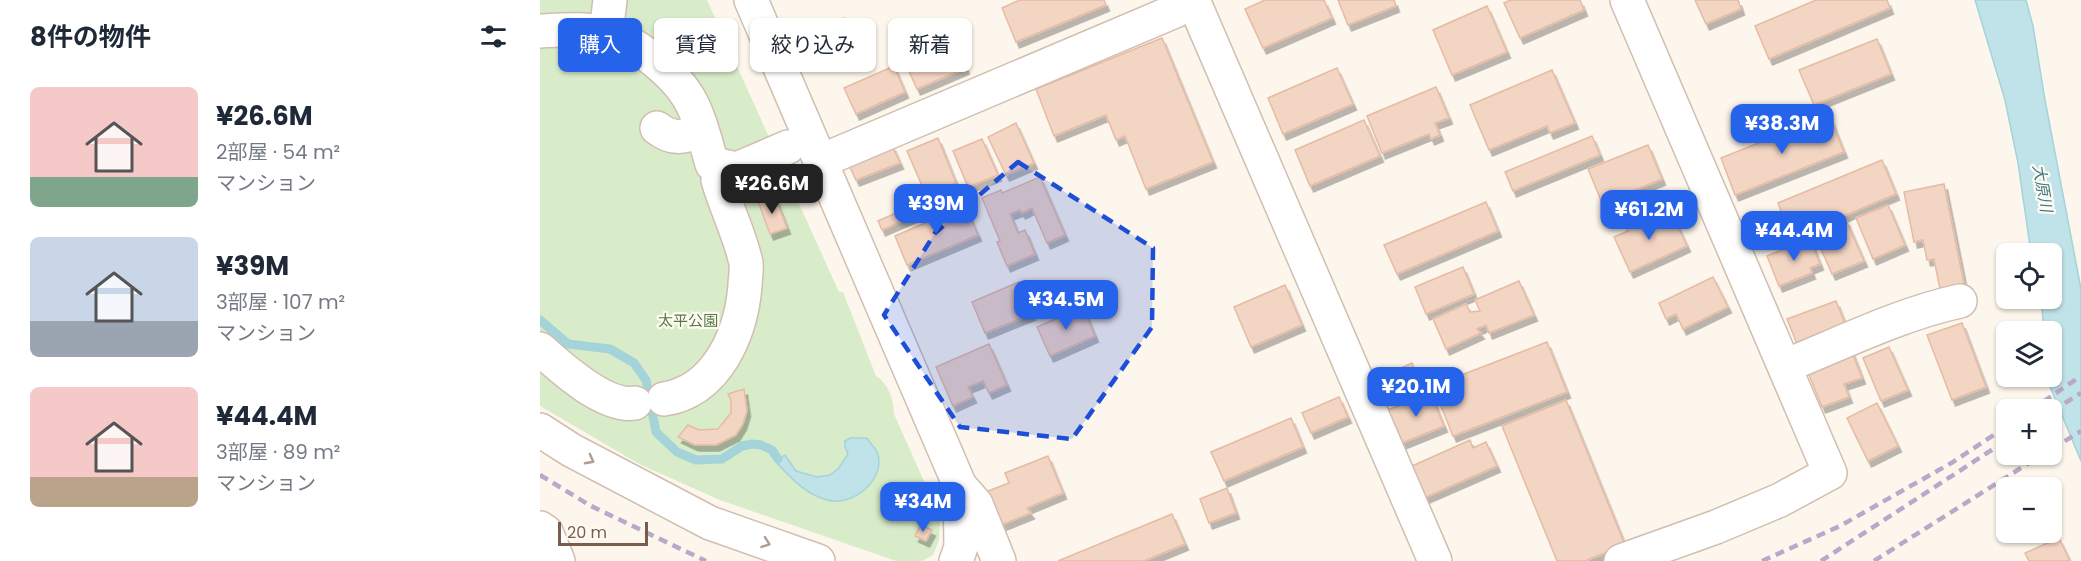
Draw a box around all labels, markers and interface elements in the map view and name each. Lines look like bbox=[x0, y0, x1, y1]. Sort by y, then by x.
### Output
chip: 購入 bbox=[558, 18, 642, 72]
chip: 賃貸 bbox=[654, 18, 738, 72]
chip: 絞り込み bbox=[750, 18, 876, 72]
chip: 新着 bbox=[888, 18, 972, 72]
text: 8件の物件 bbox=[30, 19, 151, 55]
icon: filters bbox=[477, 20, 510, 53]
text: ¥26.6M bbox=[216, 98, 313, 134]
pin: ¥38.3M bbox=[1733, 104, 1831, 155]
text: ¥38.3M bbox=[1745, 109, 1819, 137]
icon: home bbox=[78, 111, 150, 183]
text: 2部屋 · 54 m² bbox=[216, 138, 340, 166]
water label: 大原川 bbox=[2027, 162, 2058, 216]
pin: ¥26.6M bbox=[723, 164, 821, 215]
text: マンション bbox=[216, 169, 316, 197]
text: ¥26.6M bbox=[735, 169, 809, 197]
pin: ¥39M bbox=[900, 184, 972, 235]
text: ¥39M bbox=[908, 189, 964, 217]
pin: ¥61.2M bbox=[1600, 190, 1698, 241]
text: ¥61.2M bbox=[1614, 195, 1684, 223]
pin: ¥44.4M bbox=[1745, 211, 1843, 262]
text: ¥44.4M bbox=[1755, 216, 1833, 244]
map controls bbox=[1996, 243, 2062, 543]
button: locate bbox=[1996, 243, 2062, 309]
text: ¥39M bbox=[216, 248, 289, 284]
icon: home bbox=[78, 261, 150, 333]
pin: ¥34.5M bbox=[1017, 280, 1115, 331]
text: ¥34.5M bbox=[1028, 285, 1104, 313]
text: 3部屋 · 107 m² bbox=[216, 288, 345, 316]
park label: 太平公園 bbox=[658, 310, 718, 331]
text: マンション bbox=[216, 319, 316, 347]
button: layers bbox=[1996, 321, 2062, 387]
pin: ¥20.1M bbox=[1367, 367, 1465, 418]
text: ¥20.1M bbox=[1381, 372, 1451, 400]
text: ¥44.4M bbox=[216, 398, 317, 434]
button: + bbox=[1996, 399, 2062, 465]
icon: home bbox=[78, 411, 150, 483]
text: 3部屋 · 89 m² bbox=[216, 438, 340, 466]
one-way arrow bbox=[584, 453, 594, 464]
text: マンション bbox=[216, 469, 316, 497]
button: − bbox=[1996, 477, 2062, 543]
pin: ¥34M bbox=[887, 482, 959, 533]
text: ¥34M bbox=[894, 487, 952, 515]
scale bar bbox=[558, 519, 648, 546]
text: 20 m bbox=[567, 521, 607, 544]
one-way arrow bbox=[760, 536, 771, 548]

